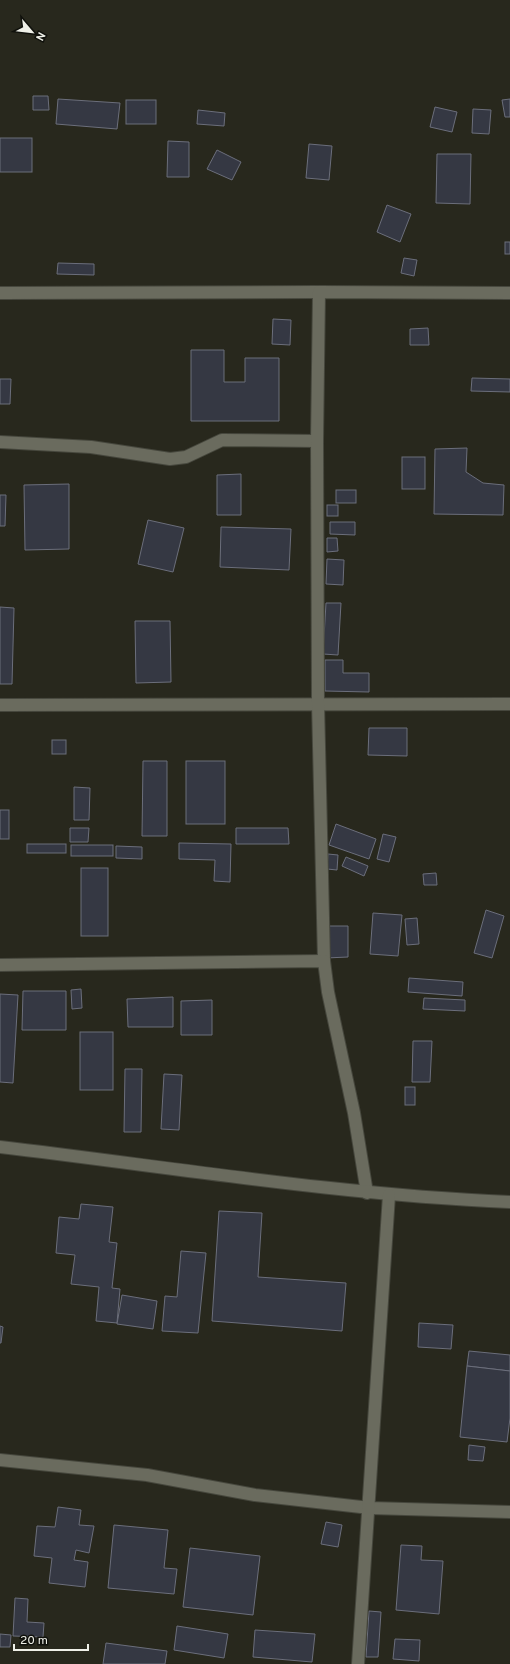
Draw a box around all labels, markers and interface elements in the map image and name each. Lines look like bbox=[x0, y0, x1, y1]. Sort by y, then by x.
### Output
north arrow bbox=[12, 12, 52, 52]
text: N bbox=[32, 29, 48, 43]
scale bar bbox=[14, 1626, 88, 1652]
text: 20 m bbox=[20, 1633, 48, 1649]

